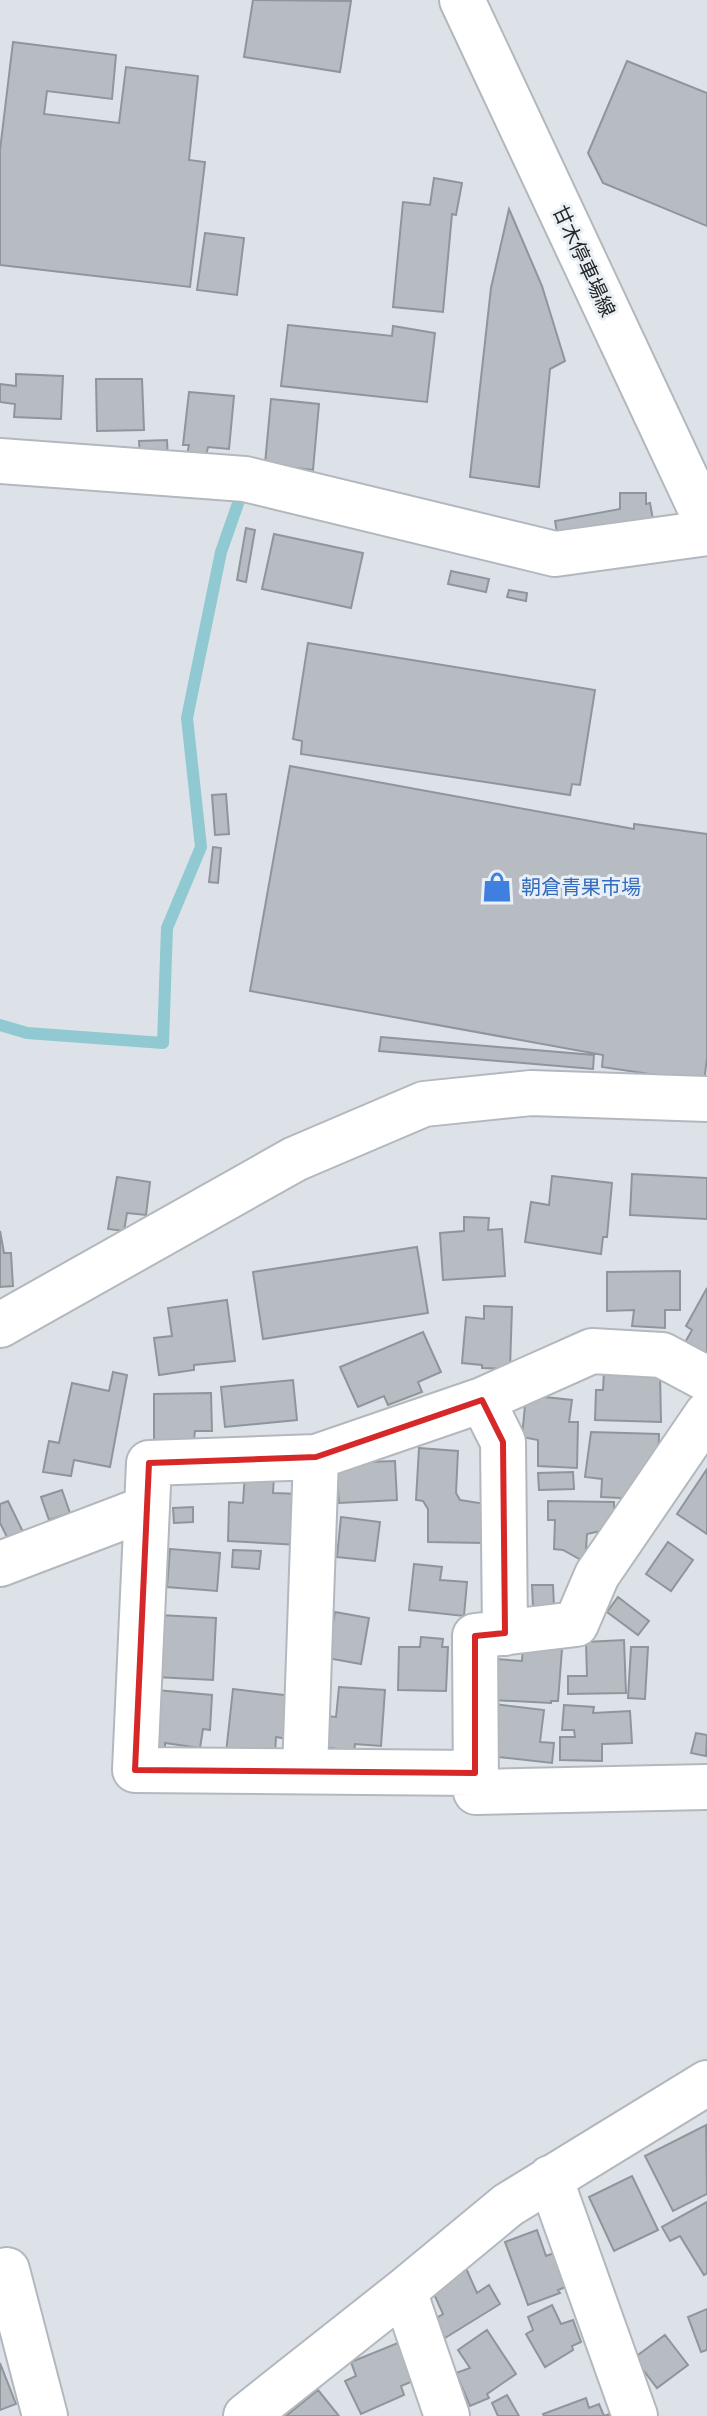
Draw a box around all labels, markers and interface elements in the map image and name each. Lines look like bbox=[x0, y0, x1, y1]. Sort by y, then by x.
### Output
street label: 甘木停車場線 bbox=[549, 201, 621, 320]
shop icon: 朝倉青果市場 bbox=[480, 870, 514, 904]
place label: 朝倉青果市場 bbox=[521, 874, 641, 898]

